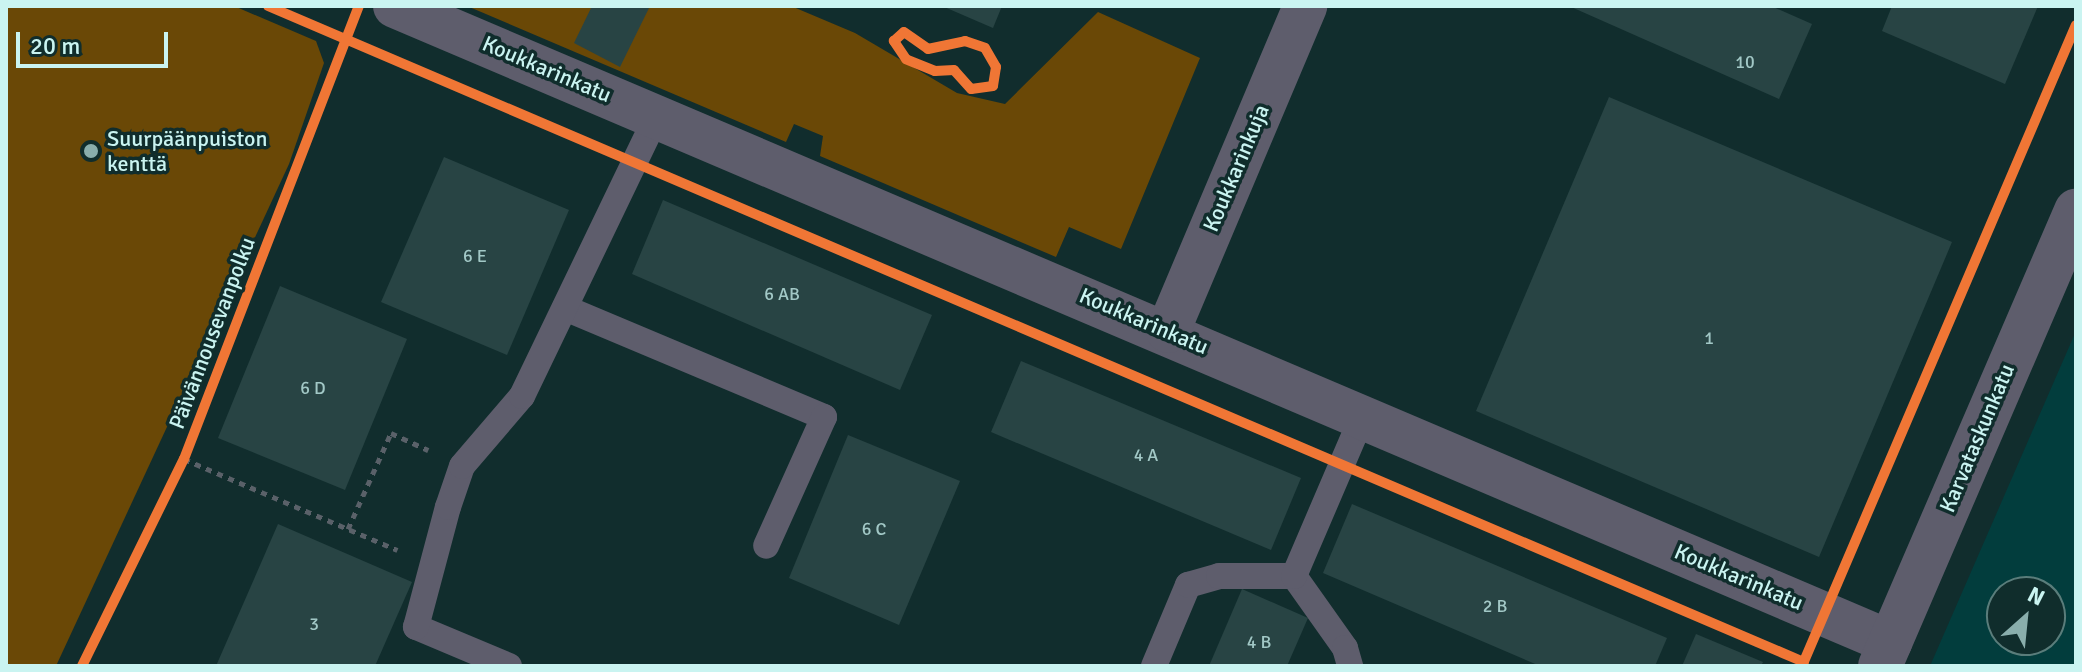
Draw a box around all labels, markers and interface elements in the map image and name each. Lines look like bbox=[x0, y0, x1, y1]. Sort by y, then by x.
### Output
scale bar bbox=[20, 16, 172, 66]
street label: Koukkarinkatu bbox=[479, 30, 615, 108]
text: 20 m bbox=[30, 31, 80, 61]
house number: 10 bbox=[1735, 51, 1755, 73]
street label: Koukkarinkuja bbox=[1197, 100, 1275, 236]
place label: Suurpäänpuiston kenttä bbox=[107, 125, 267, 176]
marker: Suurpäänpuiston kenttä bbox=[82, 142, 100, 160]
street label: Päivännousevanpolku bbox=[163, 233, 261, 433]
house number: 6 E bbox=[463, 245, 487, 267]
street label: Koukkarinkatu bbox=[1076, 282, 1212, 360]
house number: 6 AB bbox=[764, 283, 800, 305]
house number: 1 bbox=[1704, 327, 1714, 349]
street label: Karvataskunkatu bbox=[1934, 360, 2020, 516]
house number: 6 D bbox=[300, 377, 326, 399]
house number: 4 A bbox=[1134, 444, 1158, 466]
house number: 6 C bbox=[862, 518, 886, 540]
street label: Koukkarinkatu bbox=[1671, 538, 1807, 616]
north arrow bbox=[1986, 576, 2066, 656]
text: N bbox=[2023, 580, 2049, 611]
house number: 2 B bbox=[1483, 595, 1507, 617]
house number: 3 bbox=[309, 613, 319, 635]
house number: 4 B bbox=[1247, 631, 1271, 653]

